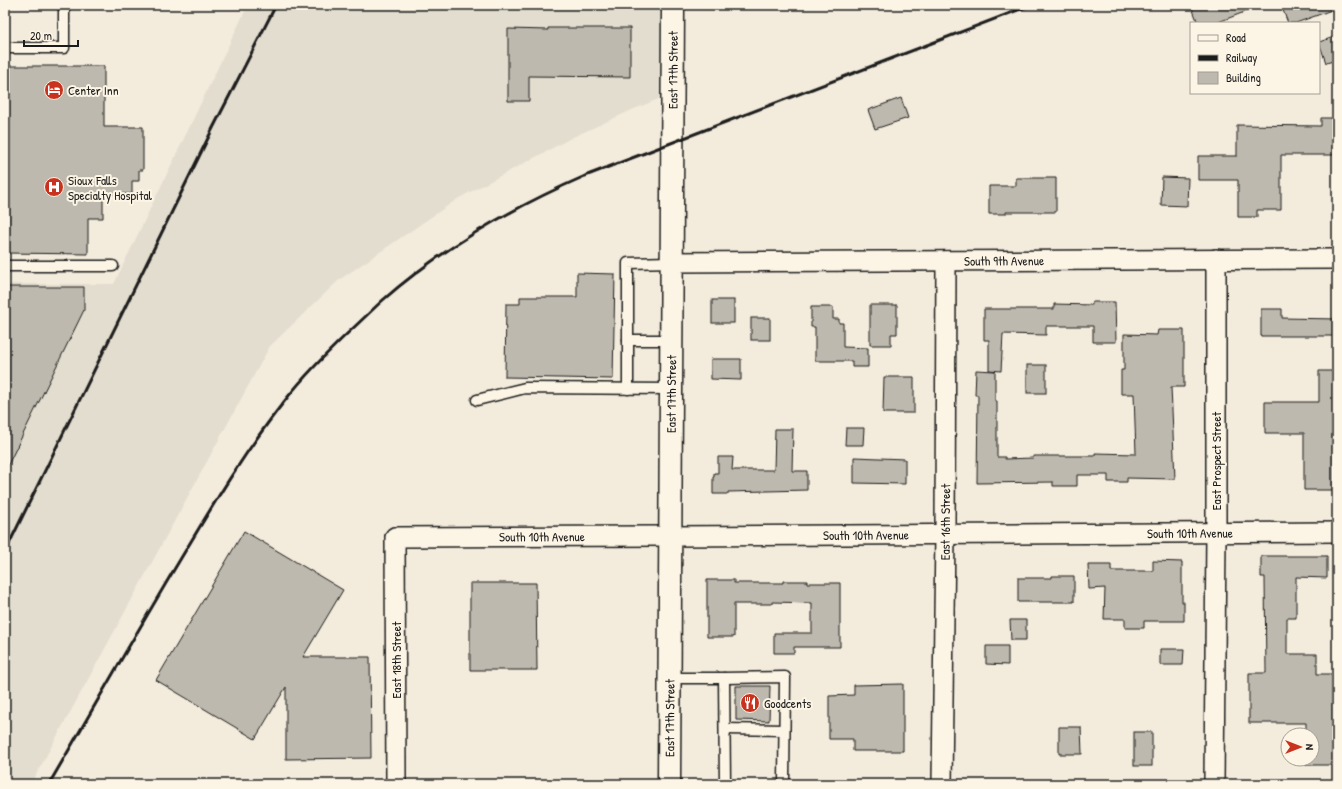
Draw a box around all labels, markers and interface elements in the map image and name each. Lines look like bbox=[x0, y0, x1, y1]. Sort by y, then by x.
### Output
scale bar bbox=[24, 22, 78, 48]
legend bbox=[1190, 22, 1320, 94]
text: 20 m bbox=[30, 27, 52, 44]
text: Road bbox=[1226, 29, 1246, 46]
street label: East 17th Street bbox=[663, 31, 682, 109]
text: Railway bbox=[1226, 49, 1257, 66]
text: Building bbox=[1226, 69, 1261, 86]
hotel icon: Center Inn bbox=[43, 79, 65, 101]
place label: Center Inn bbox=[68, 81, 119, 99]
place label: Sioux Falls Specialty Hospital bbox=[68, 171, 153, 204]
hospital icon: Sioux Falls Specialty Hospital bbox=[43, 176, 65, 198]
street label: South 9th Avenue bbox=[964, 251, 1044, 270]
street label: East 17th Street bbox=[662, 355, 680, 433]
street label: East Prospect Street bbox=[1207, 411, 1225, 510]
street label: East 16th Street bbox=[936, 483, 954, 560]
street label: South 10th Avenue bbox=[1147, 524, 1233, 542]
street label: South 10th Avenue bbox=[823, 526, 909, 544]
street label: South 10th Avenue bbox=[499, 527, 585, 546]
street label: East 18th Street bbox=[387, 621, 405, 698]
street label: East 17th Street bbox=[660, 679, 679, 757]
restaurant icon: Goodcents bbox=[739, 692, 761, 714]
place label: Goodcents bbox=[764, 694, 811, 712]
north arrow bbox=[1280, 727, 1320, 767]
text: N bbox=[1303, 744, 1317, 750]

